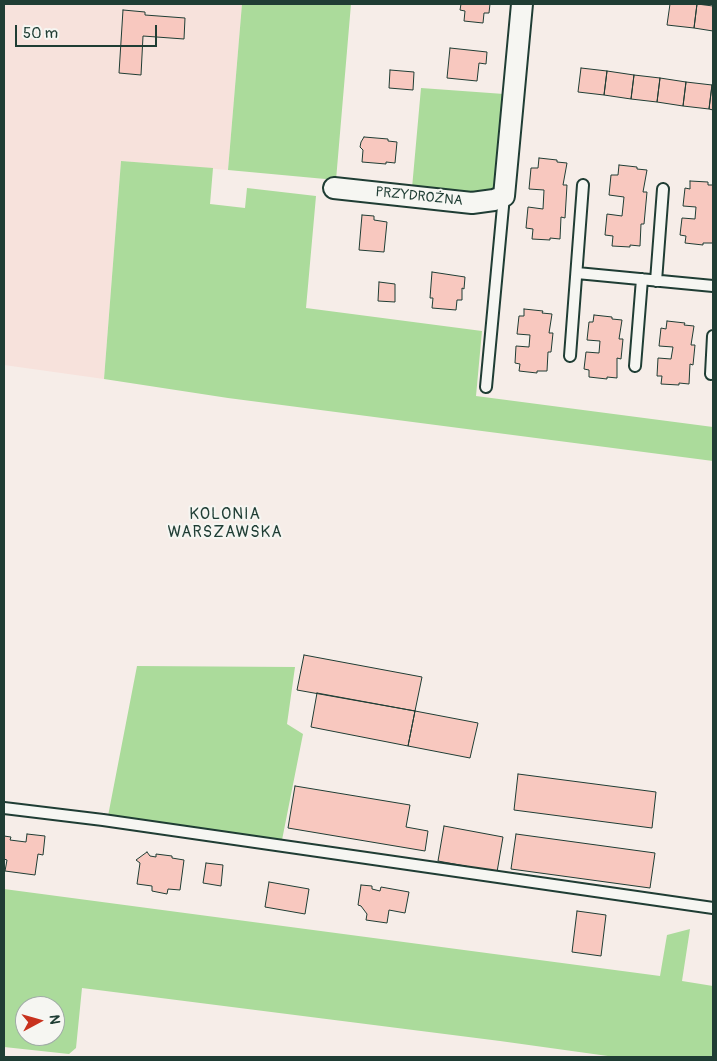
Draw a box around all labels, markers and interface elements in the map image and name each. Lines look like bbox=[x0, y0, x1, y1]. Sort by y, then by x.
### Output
scale bar bbox=[18, 15, 160, 47]
text: 50 m bbox=[23, 24, 58, 43]
street label: PRZYDROŻNA bbox=[374, 184, 464, 210]
district label: KOLONIA WARSZAWSKA bbox=[166, 505, 284, 543]
north arrow bbox=[15, 996, 65, 1046]
text: N bbox=[45, 1014, 63, 1025]

